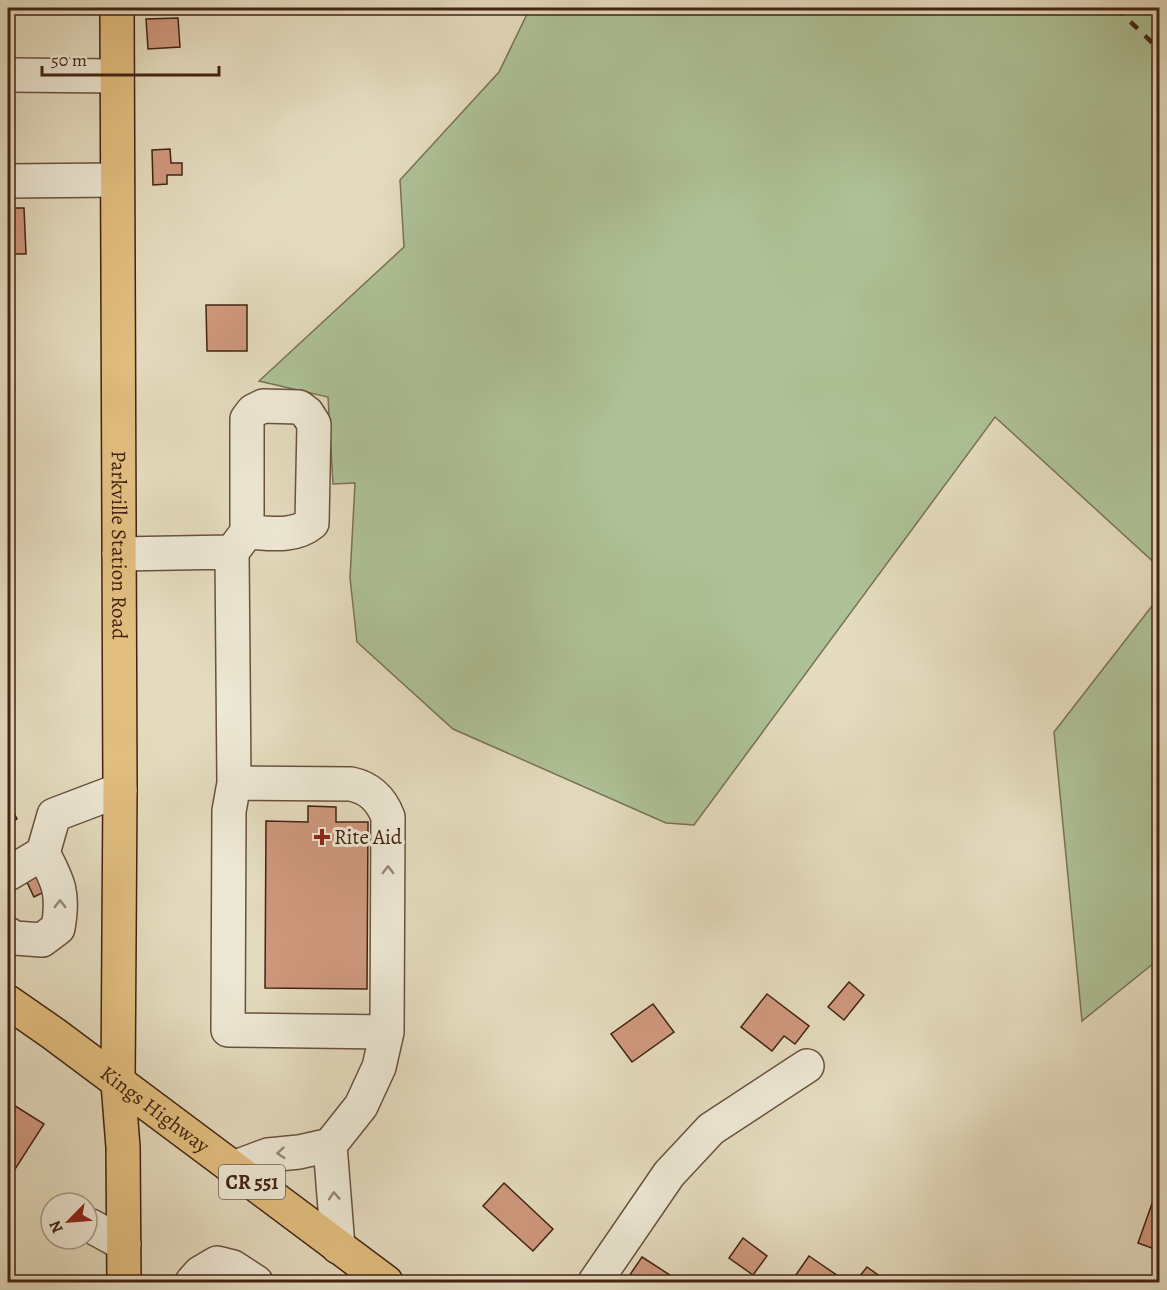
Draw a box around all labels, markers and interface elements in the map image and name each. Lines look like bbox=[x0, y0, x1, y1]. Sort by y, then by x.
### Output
scale bar bbox=[42, 39, 219, 77]
text: 50 m bbox=[51, 48, 87, 72]
street label: Parkville Station Road bbox=[105, 450, 133, 640]
place label: Rite Aid bbox=[334, 823, 403, 851]
marker: Rite Aid bbox=[315, 830, 329, 844]
one-way arrow bbox=[382, 866, 394, 875]
one-way arrow bbox=[54, 900, 66, 909]
street label: Kings Highway bbox=[94, 1059, 216, 1160]
one-way arrow bbox=[276, 1146, 285, 1159]
road number: CR 551 bbox=[219, 1165, 285, 1199]
north arrow bbox=[39, 1191, 99, 1251]
one-way arrow bbox=[328, 1192, 341, 1201]
text: N bbox=[44, 1217, 69, 1237]

